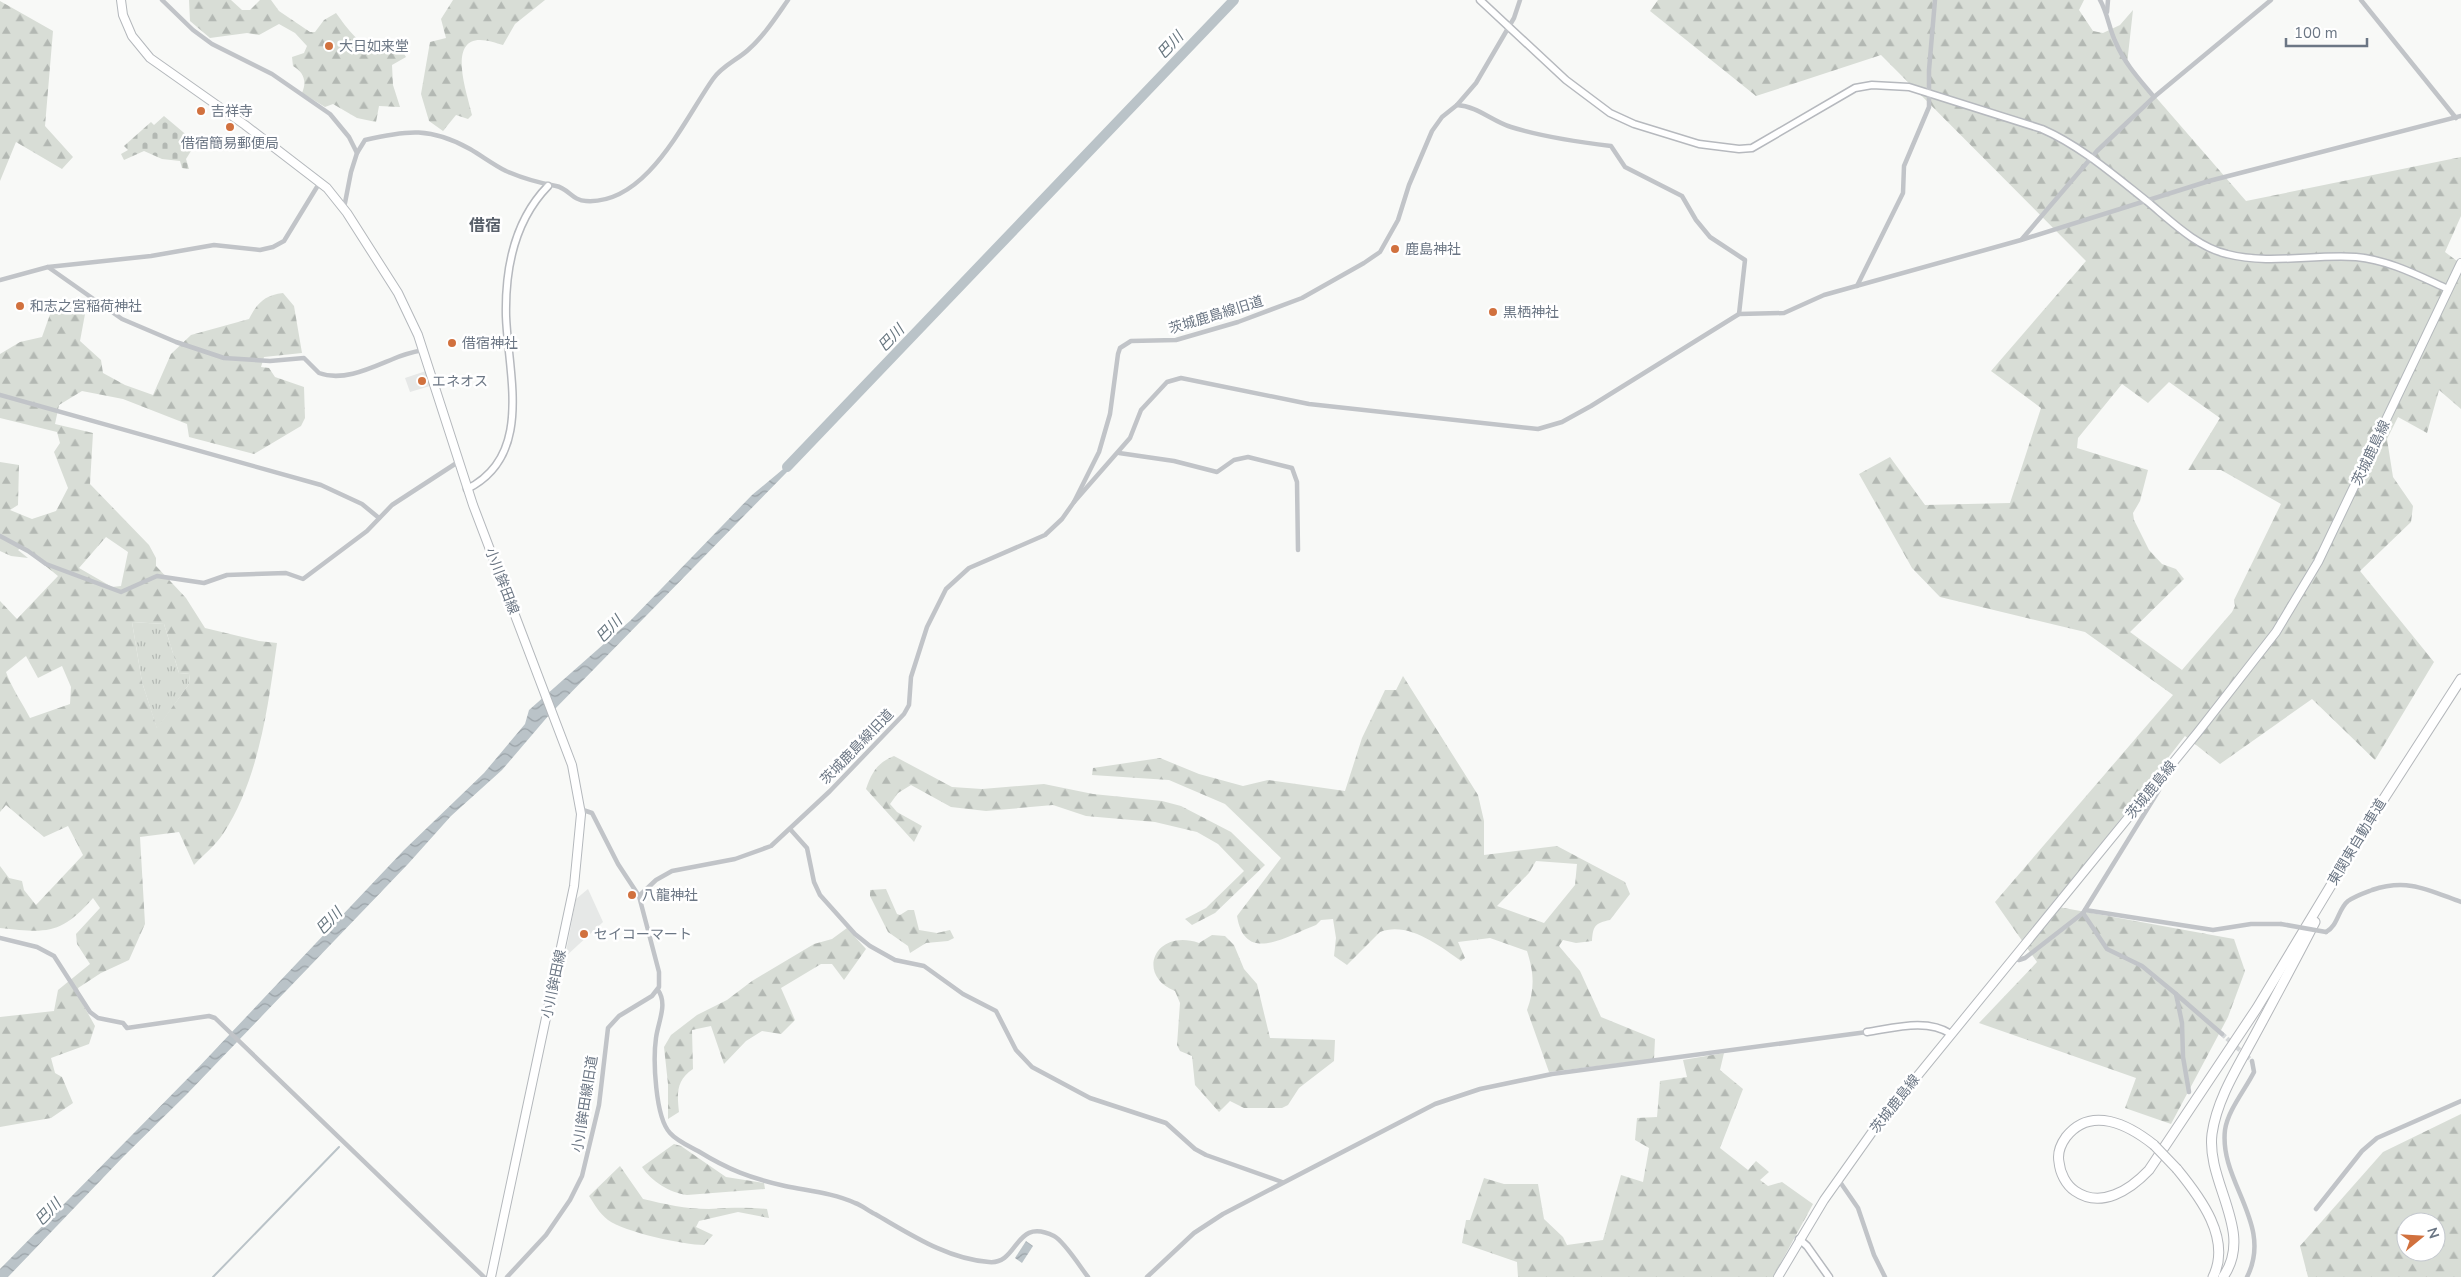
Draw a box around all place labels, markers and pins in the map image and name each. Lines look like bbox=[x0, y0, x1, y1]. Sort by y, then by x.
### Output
place label: 大日如来堂 bbox=[339, 37, 409, 56]
marker: 大日如来堂 bbox=[323, 40, 335, 52]
place label: 吉祥寺 bbox=[211, 102, 253, 121]
marker: 吉祥寺 bbox=[195, 105, 207, 117]
marker: 借宿簡易郵便局 bbox=[224, 121, 236, 133]
place label: 借宿簡易郵便局 bbox=[181, 134, 279, 153]
place label: 鹿島神社 bbox=[1405, 240, 1461, 259]
marker: 鹿島神社 bbox=[1389, 243, 1401, 255]
place label: 和志之宮稲荷神社 bbox=[30, 297, 142, 316]
marker: 和志之宮稲荷神社 bbox=[14, 300, 26, 312]
place label: 黒栖神社 bbox=[1503, 303, 1559, 322]
marker: 黒栖神社 bbox=[1487, 306, 1499, 318]
place label: 借宿神社 bbox=[462, 334, 518, 353]
marker: 借宿神社 bbox=[446, 337, 458, 349]
place label: エネオス bbox=[432, 372, 488, 391]
marker: エネオス bbox=[416, 375, 428, 387]
place label: 八龍神社 bbox=[642, 886, 698, 905]
marker: 八龍神社 bbox=[626, 889, 638, 901]
place label: セイコーマート bbox=[594, 925, 692, 944]
marker: セイコーマート bbox=[578, 928, 590, 940]

